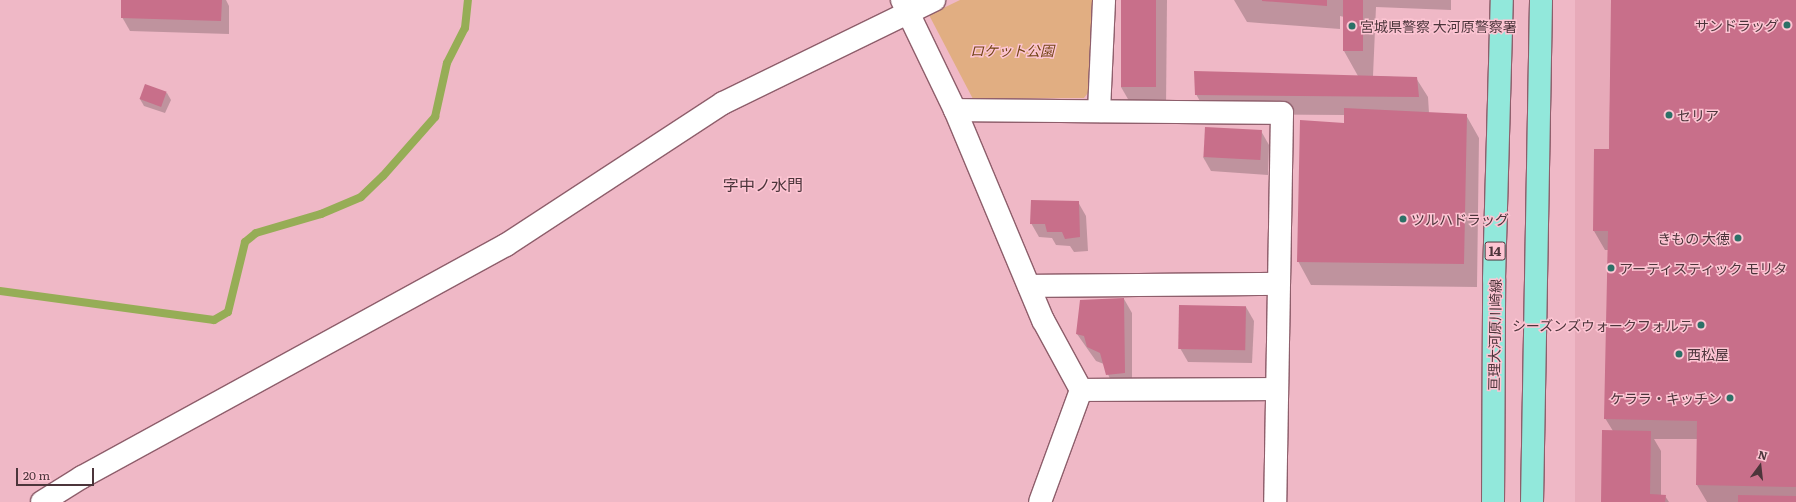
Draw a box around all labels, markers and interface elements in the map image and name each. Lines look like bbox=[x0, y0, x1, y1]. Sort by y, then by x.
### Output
place label: サンドラッグ bbox=[1695, 17, 1779, 33]
place label: 宮城県警察 大河原警察署 bbox=[1360, 18, 1517, 34]
marker: サンドラッグ bbox=[1782, 20, 1792, 30]
marker: 宮城県警察 大河原警察署 bbox=[1347, 21, 1357, 31]
park label: ロケット公園 bbox=[970, 42, 1054, 58]
place label: セリア bbox=[1677, 107, 1719, 123]
marker: セリア bbox=[1664, 110, 1674, 120]
district label: 字中ノ水門 bbox=[723, 174, 803, 194]
place label: ツルハドラッグ bbox=[1411, 211, 1509, 227]
marker: ツルハドラッグ bbox=[1398, 214, 1408, 224]
place label: きもの 大徳 bbox=[1657, 230, 1730, 246]
marker: きもの 大徳 bbox=[1733, 233, 1743, 243]
road number: 14 bbox=[1484, 240, 1506, 262]
place label: アーティスティック モリタ bbox=[1619, 260, 1789, 276]
marker: アーティスティック モリタ bbox=[1606, 263, 1616, 273]
street label: 亘理大河原川崎線 bbox=[1485, 279, 1503, 391]
place label: シーズンズウォークフォルテ bbox=[1511, 317, 1693, 333]
marker: シーズンズウォークフォルテ bbox=[1696, 320, 1706, 330]
place label: 西松屋 bbox=[1687, 346, 1729, 362]
marker: 西松屋 bbox=[1674, 349, 1684, 359]
place label: ケララ・キッチン bbox=[1610, 390, 1722, 406]
marker: ケララ・キッチン bbox=[1725, 393, 1735, 403]
text: N bbox=[1757, 445, 1770, 463]
north arrow bbox=[1740, 446, 1780, 486]
scale bar bbox=[18, 460, 96, 486]
text: 20 m bbox=[23, 466, 50, 484]

